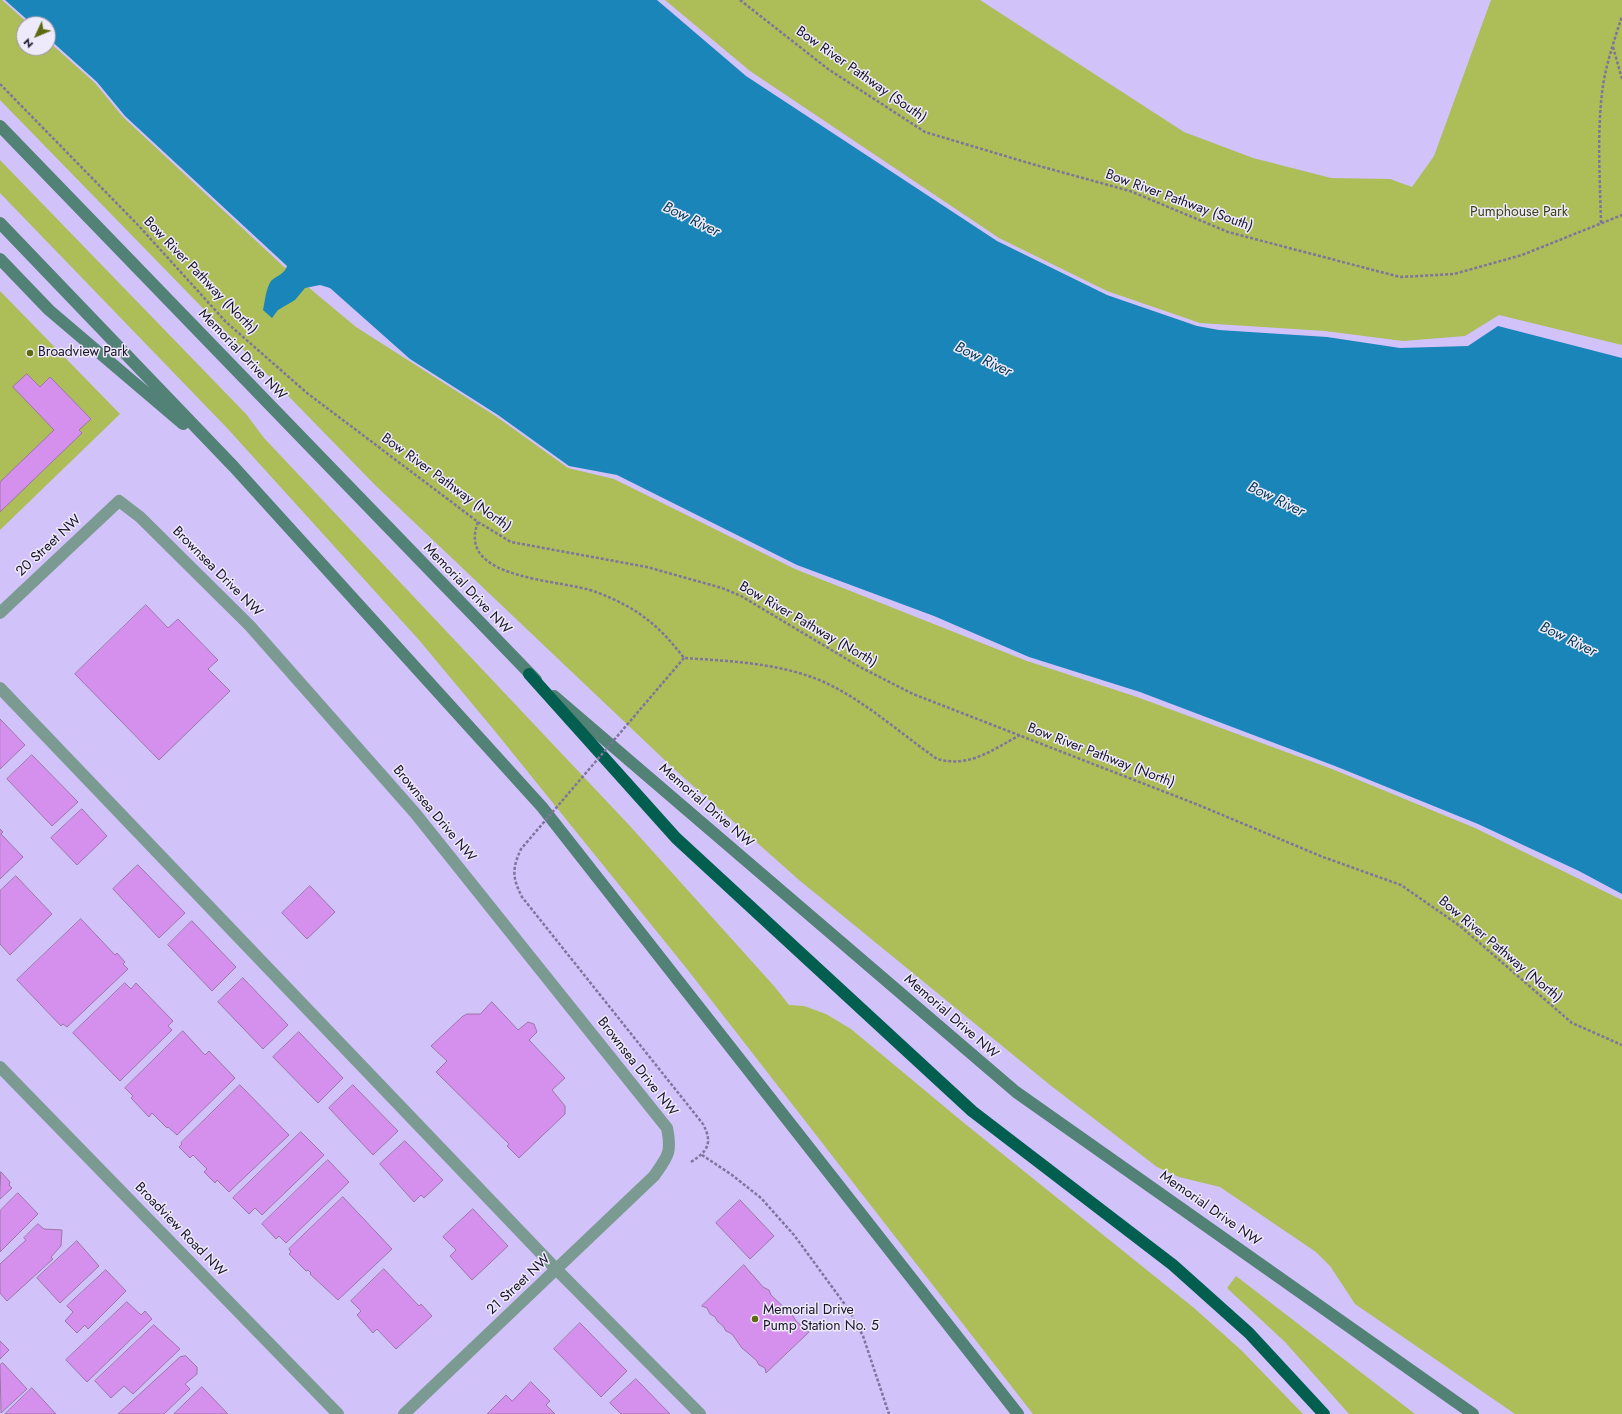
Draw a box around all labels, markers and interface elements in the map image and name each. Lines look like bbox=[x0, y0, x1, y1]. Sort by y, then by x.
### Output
north arrow bbox=[16, 16, 56, 56]
street label: Bow River Pathway (South) bbox=[792, 23, 930, 127]
text: N bbox=[19, 35, 37, 52]
street label: Bow River Pathway (South) bbox=[1103, 166, 1255, 236]
water label: Bow River bbox=[660, 199, 722, 241]
park label: Pumphouse Park bbox=[1470, 205, 1568, 221]
street label: Bow River Pathway (North) bbox=[140, 214, 260, 338]
street label: Memorial Drive NW bbox=[194, 306, 290, 404]
water label: Bow River bbox=[952, 339, 1014, 381]
place label: Broadview Park bbox=[38, 345, 128, 361]
marker: Broadview Park bbox=[25, 348, 35, 358]
street label: Bow River Pathway (North) bbox=[378, 430, 514, 536]
water label: Bow River bbox=[1245, 479, 1307, 521]
street label: 20 Street NW bbox=[13, 512, 85, 580]
street label: Brownsea Drive NW bbox=[168, 523, 266, 621]
street label: Memorial Drive NW bbox=[419, 540, 515, 638]
street label: Bow River Pathway (North) bbox=[736, 579, 880, 671]
water label: Bow River bbox=[1537, 619, 1599, 661]
street label: Bow River Pathway (North) bbox=[1025, 720, 1177, 792]
street label: Memorial Drive NW bbox=[655, 760, 757, 852]
street label: Brownsea Drive NW bbox=[389, 762, 479, 866]
street label: Bow River Pathway (North) bbox=[1435, 893, 1565, 1007]
street label: Memorial Drive NW bbox=[900, 971, 1002, 1063]
street label: Brownsea Drive NW bbox=[593, 1014, 681, 1120]
street label: Memorial Drive NW bbox=[1156, 1168, 1264, 1250]
street label: Broadview Road NW bbox=[131, 1179, 229, 1281]
street label: 21 Street NW bbox=[484, 1251, 554, 1319]
place label: Memorial Drive Pump Station No. 5 bbox=[763, 1303, 879, 1336]
marker: Memorial Drive Pump Station No. 5 bbox=[750, 1314, 760, 1324]

